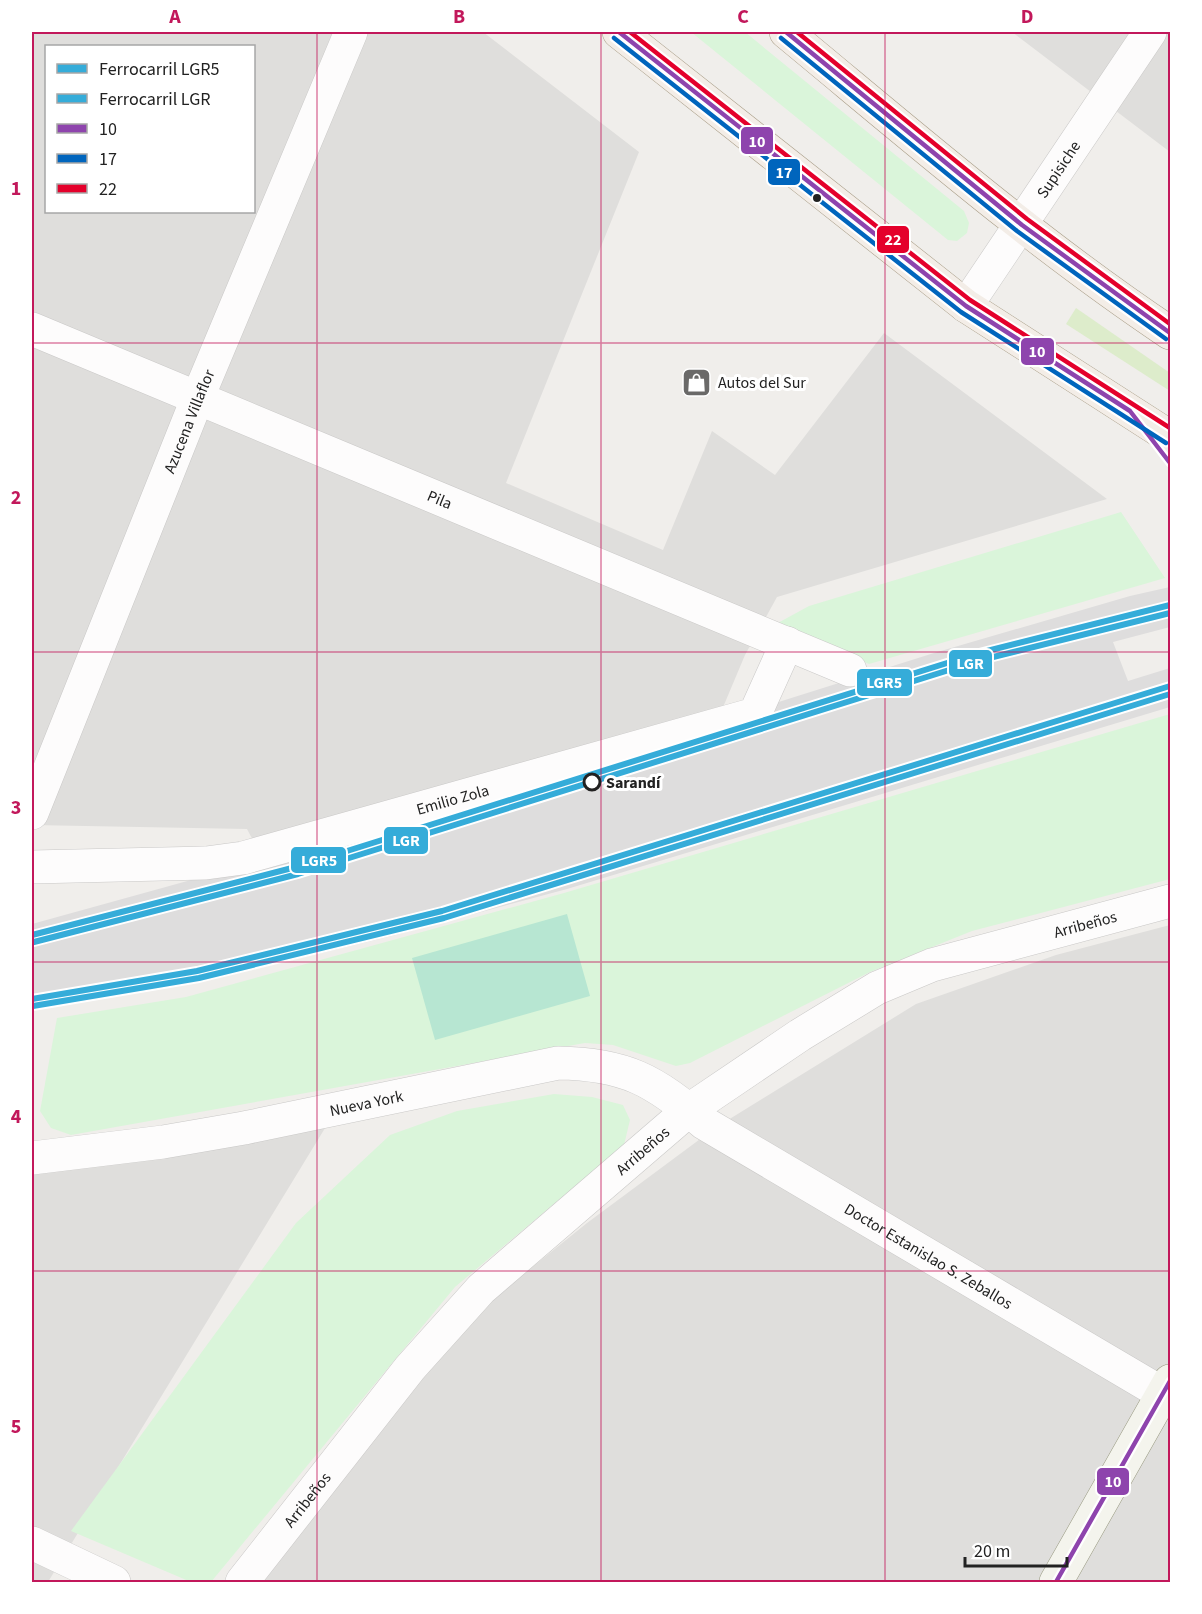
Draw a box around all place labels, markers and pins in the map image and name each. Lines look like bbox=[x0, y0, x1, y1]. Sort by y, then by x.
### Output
unlabelled marker bbox=[811, 192, 823, 204]
shop icon: Autos del Sur bbox=[681, 366, 713, 398]
place label: Autos del Sur bbox=[718, 372, 806, 394]
place label: Sarandí bbox=[606, 772, 662, 794]
marker: Sarandí bbox=[583, 773, 601, 791]

